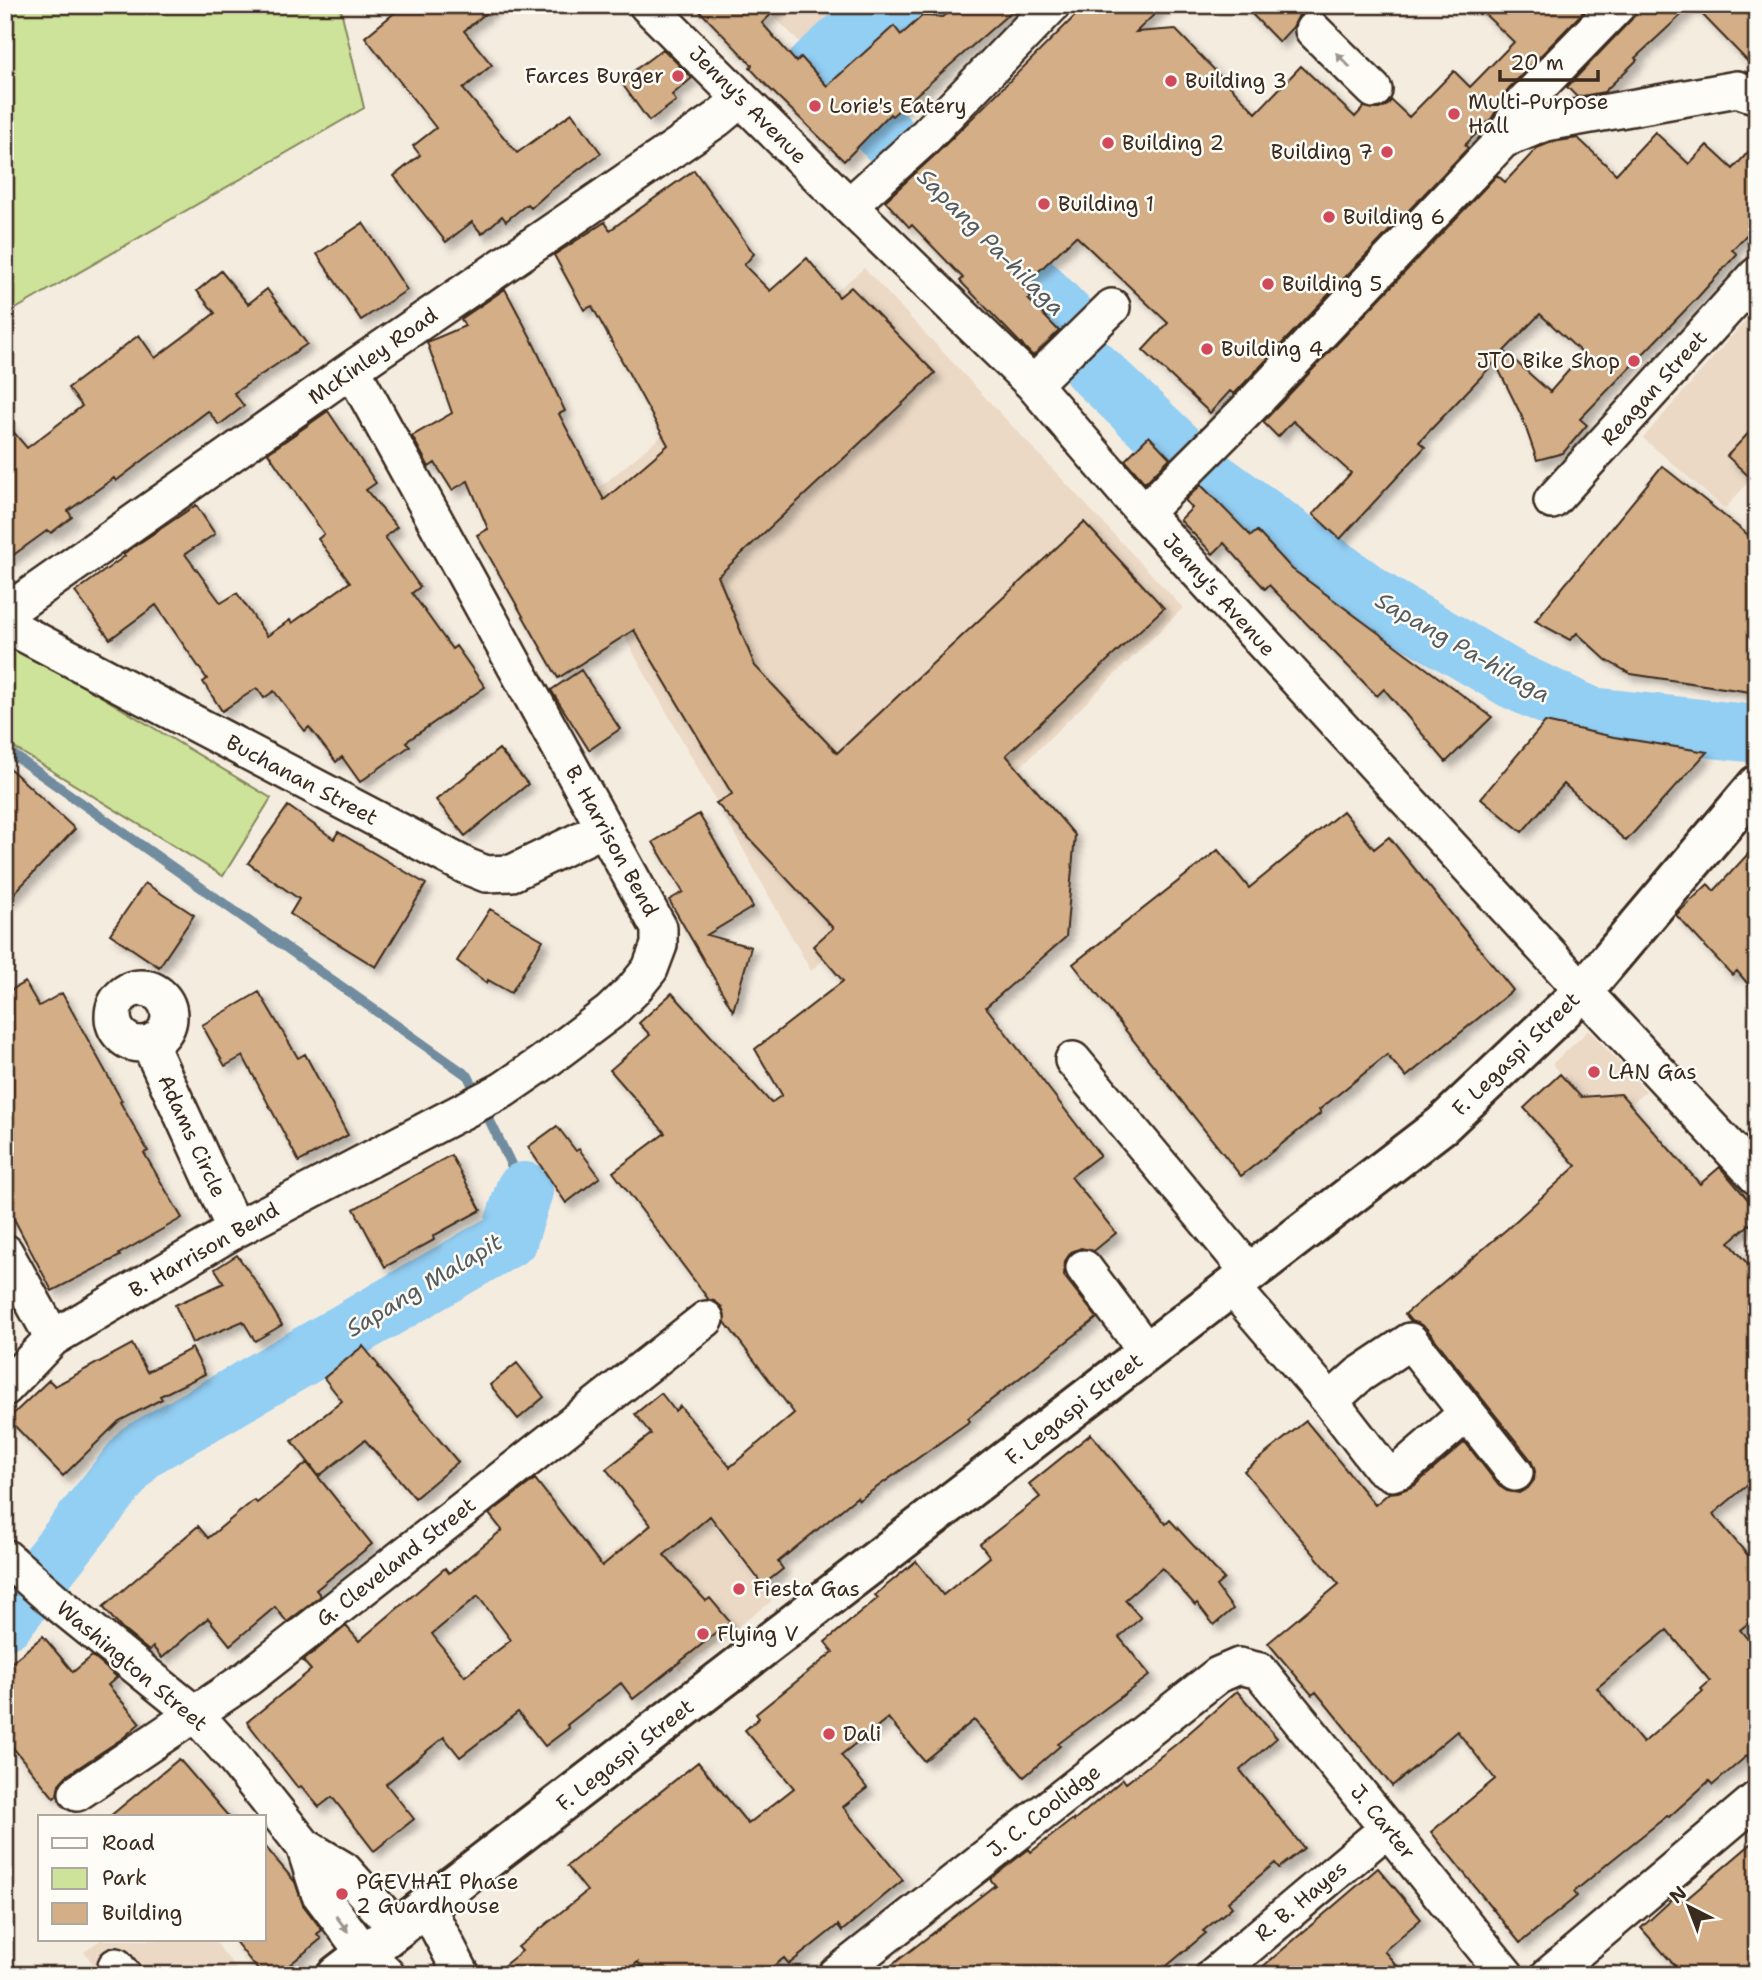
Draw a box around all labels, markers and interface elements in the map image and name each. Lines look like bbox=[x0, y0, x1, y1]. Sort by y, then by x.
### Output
scale bar bbox=[1500, 38, 1598, 82]
street label: Jenny's Avenue bbox=[683, 40, 813, 170]
text: 20 m bbox=[1510, 49, 1564, 77]
one-way arrow bbox=[1335, 51, 1352, 68]
place label: Farces Burger bbox=[525, 62, 664, 90]
place label: Building 3 bbox=[1185, 67, 1287, 95]
marker: Farces Burger bbox=[670, 68, 686, 84]
marker: Building 3 bbox=[1163, 73, 1179, 89]
place label: Multi-Purpose Hall bbox=[1468, 88, 1609, 140]
place label: Lorie's Eatery bbox=[829, 92, 967, 120]
marker: Lorie's Eatery bbox=[807, 98, 823, 114]
marker: Multi-Purpose Hall bbox=[1446, 106, 1462, 122]
place label: Building 2 bbox=[1122, 129, 1224, 157]
marker: Building 2 bbox=[1100, 135, 1116, 151]
place label: Building 7 bbox=[1271, 138, 1373, 166]
marker: Building 7 bbox=[1379, 144, 1395, 160]
water label: Sapang Pa-hilaga bbox=[911, 162, 1071, 322]
place label: Building 1 bbox=[1058, 190, 1154, 218]
marker: Building 1 bbox=[1036, 196, 1052, 212]
place label: Building 6 bbox=[1343, 203, 1445, 231]
marker: Building 6 bbox=[1321, 209, 1337, 225]
place label: Building 5 bbox=[1282, 270, 1383, 298]
marker: Building 5 bbox=[1260, 276, 1276, 292]
street label: McKinley Road bbox=[303, 301, 443, 411]
street label: Reagan Street bbox=[1595, 324, 1713, 452]
place label: Building 4 bbox=[1221, 335, 1323, 363]
marker: Building 4 bbox=[1199, 341, 1215, 357]
place label: JTO Bike Shop bbox=[1476, 347, 1620, 375]
marker: JTO Bike Shop bbox=[1626, 353, 1642, 369]
street label: Jenny's Avenue bbox=[1156, 528, 1282, 662]
water label: Sapang Pa-hilaga bbox=[1370, 585, 1556, 709]
street label: Buchanan Street bbox=[221, 728, 383, 832]
street label: B. Harrison Bend bbox=[559, 760, 665, 922]
street label: F. Legaspi Street bbox=[1446, 986, 1586, 1122]
place label: LAN Gas bbox=[1608, 1058, 1697, 1086]
marker: LAN Gas bbox=[1586, 1064, 1602, 1080]
street label: Adams Circle bbox=[151, 1070, 233, 1202]
street label: B. Harrison Bend bbox=[124, 1196, 284, 1304]
water label: Sapang Malapit bbox=[340, 1227, 508, 1343]
street label: F. Legaspi Street bbox=[1000, 1347, 1148, 1471]
street label: G. Cleveland Street bbox=[311, 1491, 481, 1633]
place label: Fiesta Gas bbox=[753, 1575, 860, 1603]
marker: Fiesta Gas bbox=[731, 1581, 747, 1597]
street label: Washington Street bbox=[51, 1594, 213, 1738]
place label: Flying V bbox=[717, 1620, 799, 1648]
marker: Flying V bbox=[695, 1626, 711, 1642]
street label: F. Legaspi Street bbox=[551, 1693, 699, 1817]
place label: Dali bbox=[843, 1720, 882, 1748]
marker: Dali bbox=[821, 1726, 837, 1742]
street label: J. C. Coolidge bbox=[982, 1758, 1106, 1864]
street label: J. Carter bbox=[1344, 1779, 1422, 1865]
legend bbox=[38, 1815, 266, 1941]
text: Road bbox=[102, 1829, 155, 1857]
street label: R. B. Hayes bbox=[1249, 1854, 1353, 1948]
text: Park bbox=[102, 1864, 147, 1892]
place label: PGEVHAI Phase 2 Guardhouse bbox=[356, 1868, 519, 1920]
north arrow bbox=[1654, 1871, 1724, 1941]
text: N bbox=[1664, 1880, 1692, 1909]
marker: PGEVHAI Phase 2 Guardhouse bbox=[334, 1886, 350, 1902]
text: Building bbox=[102, 1899, 182, 1927]
one-way arrow bbox=[335, 1914, 349, 1933]

